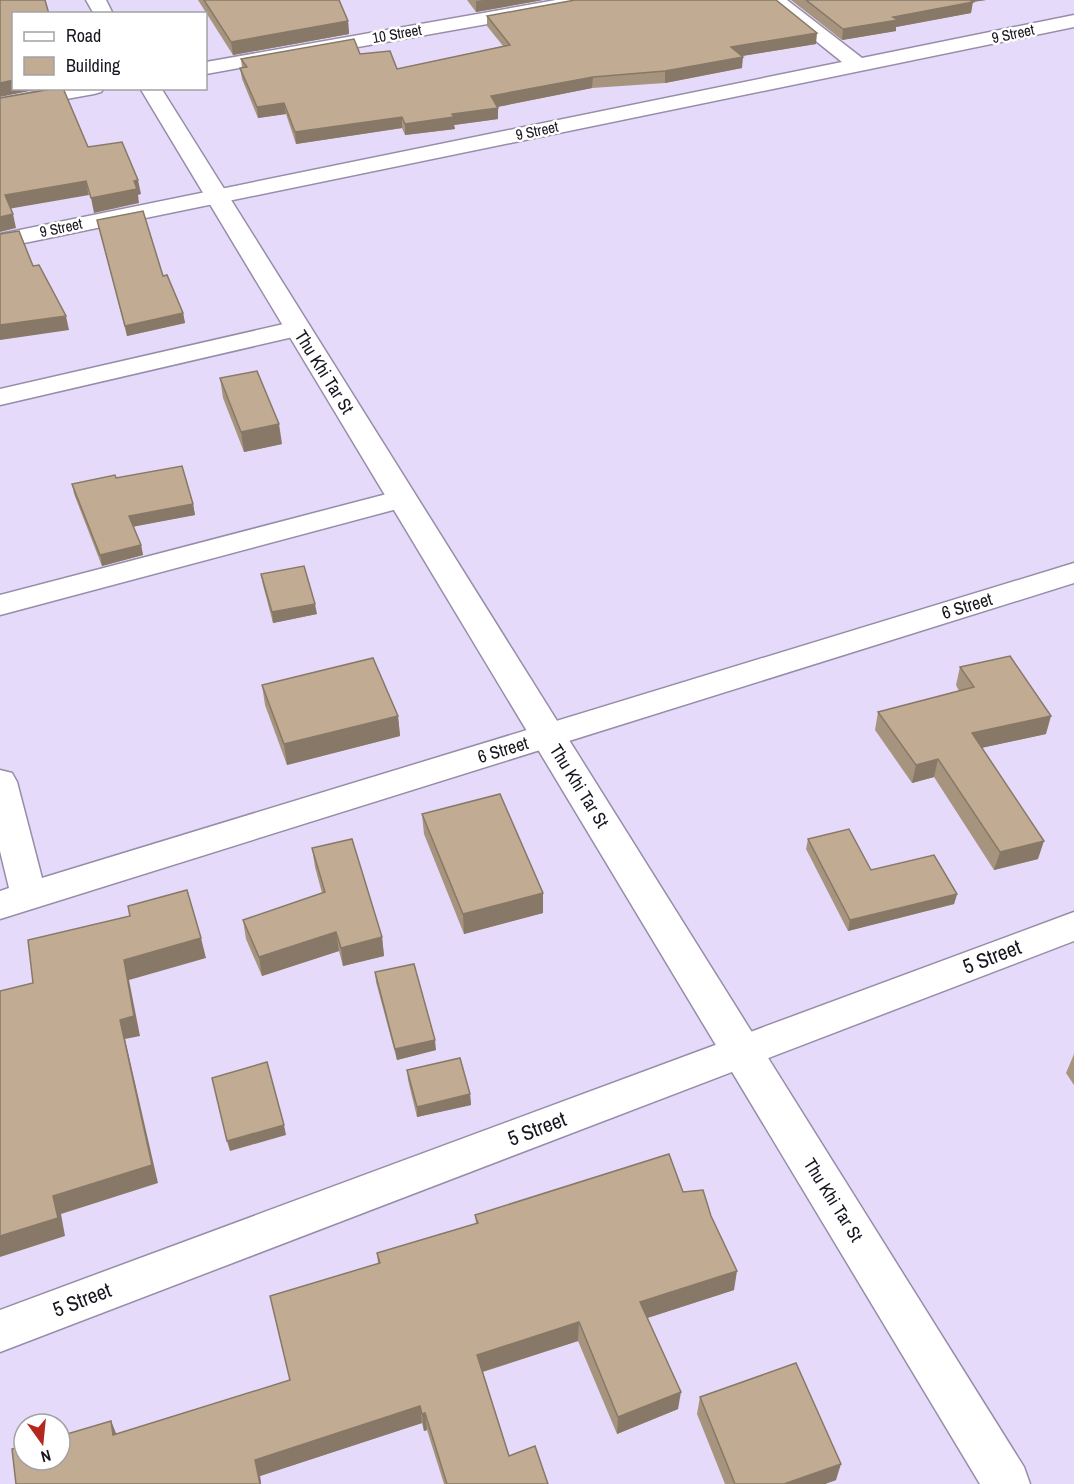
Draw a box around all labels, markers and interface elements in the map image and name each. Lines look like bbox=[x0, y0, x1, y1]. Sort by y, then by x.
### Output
legend bbox=[12, 12, 207, 90]
street label: 10 Street bbox=[371, 19, 424, 48]
street label: 9 Street bbox=[990, 19, 1037, 48]
text: Road bbox=[66, 23, 101, 48]
text: Building bbox=[66, 53, 121, 78]
street label: 9 Street bbox=[514, 116, 561, 145]
street label: 9 Street bbox=[38, 213, 85, 242]
street label: Thu Khi Tar St bbox=[289, 325, 360, 418]
street label: 6 Street bbox=[938, 586, 995, 625]
street label: 6 Street bbox=[474, 730, 531, 769]
street label: Thu Khi Tar St bbox=[544, 739, 615, 832]
street label: 5 Street bbox=[958, 932, 1025, 981]
street label: 5 Street bbox=[503, 1104, 570, 1153]
street label: Thu Khi Tar St bbox=[798, 1153, 869, 1246]
street label: 5 Street bbox=[48, 1275, 115, 1324]
north arrow bbox=[12, 1412, 72, 1472]
text: N bbox=[38, 1445, 53, 1468]

